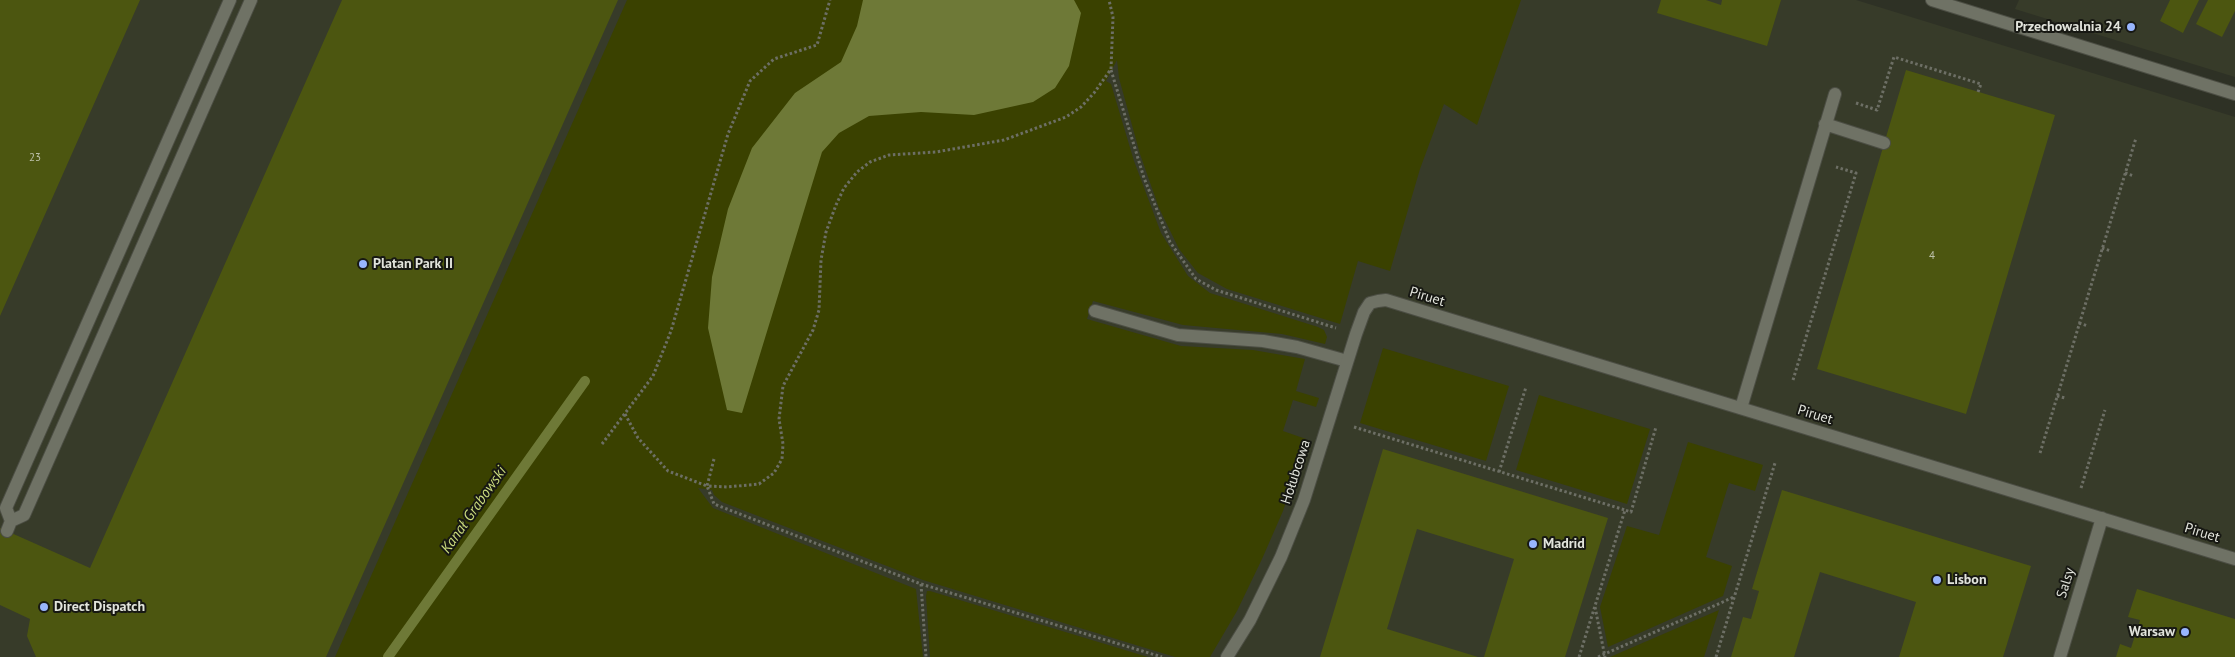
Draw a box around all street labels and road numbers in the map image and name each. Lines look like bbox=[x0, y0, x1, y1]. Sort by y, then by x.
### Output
street label: Piruet bbox=[1407, 284, 1447, 310]
street label: Piruet bbox=[1795, 402, 1835, 428]
street label: Hołubcowa bbox=[1278, 438, 1314, 506]
street label: Piruet bbox=[2182, 520, 2222, 546]
street label: Salsy bbox=[2053, 566, 2079, 600]

